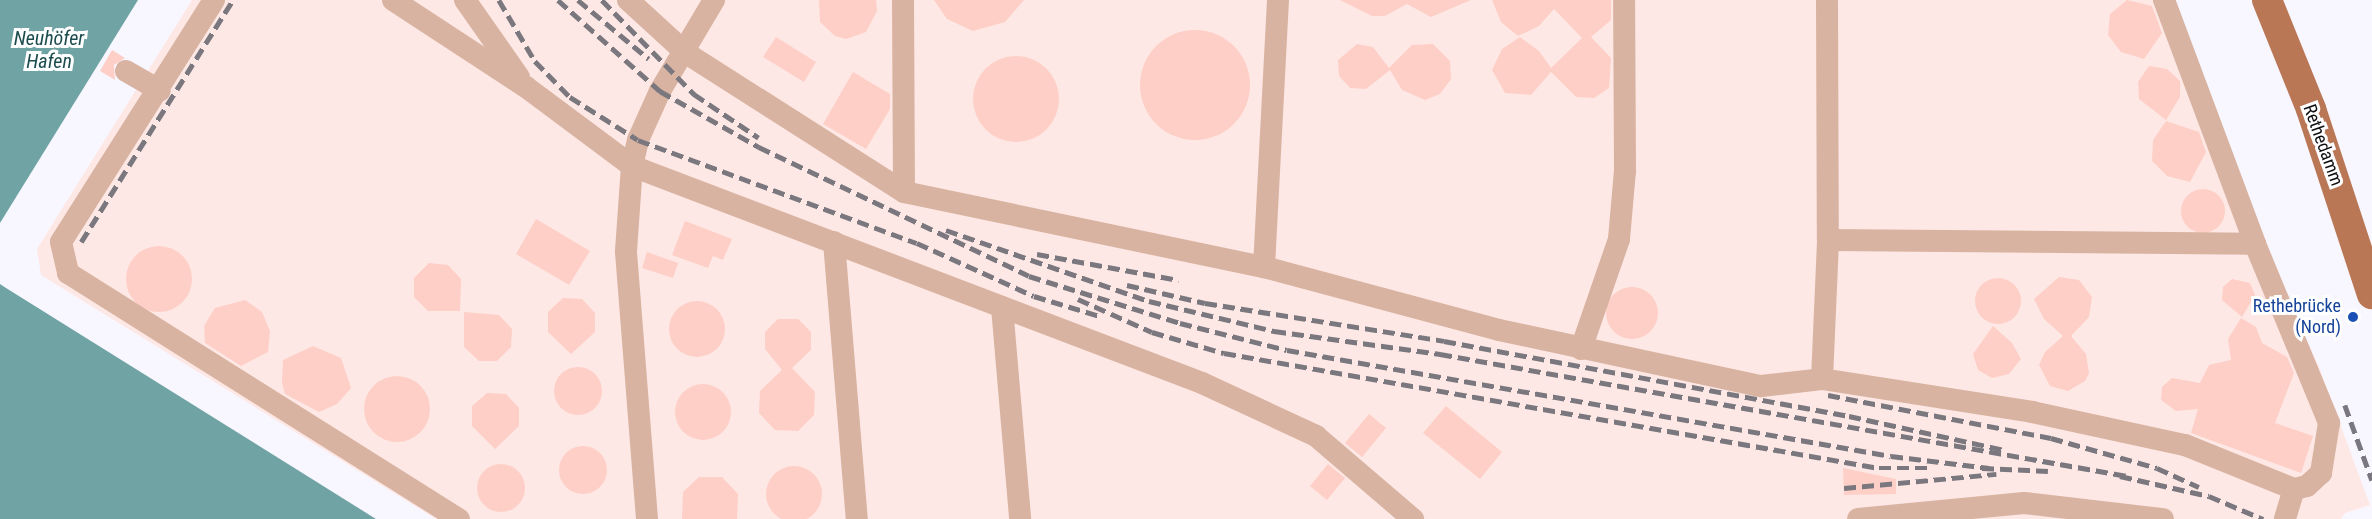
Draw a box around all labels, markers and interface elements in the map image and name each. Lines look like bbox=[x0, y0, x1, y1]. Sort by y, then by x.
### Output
water label: Neuhöfer Hafen bbox=[14, 26, 84, 73]
street label: Rethedamm bbox=[2298, 101, 2348, 189]
place label: Rethebrücke (Nord) bbox=[2253, 296, 2341, 338]
marker: Rethebrücke (Nord) bbox=[2346, 310, 2360, 324]

